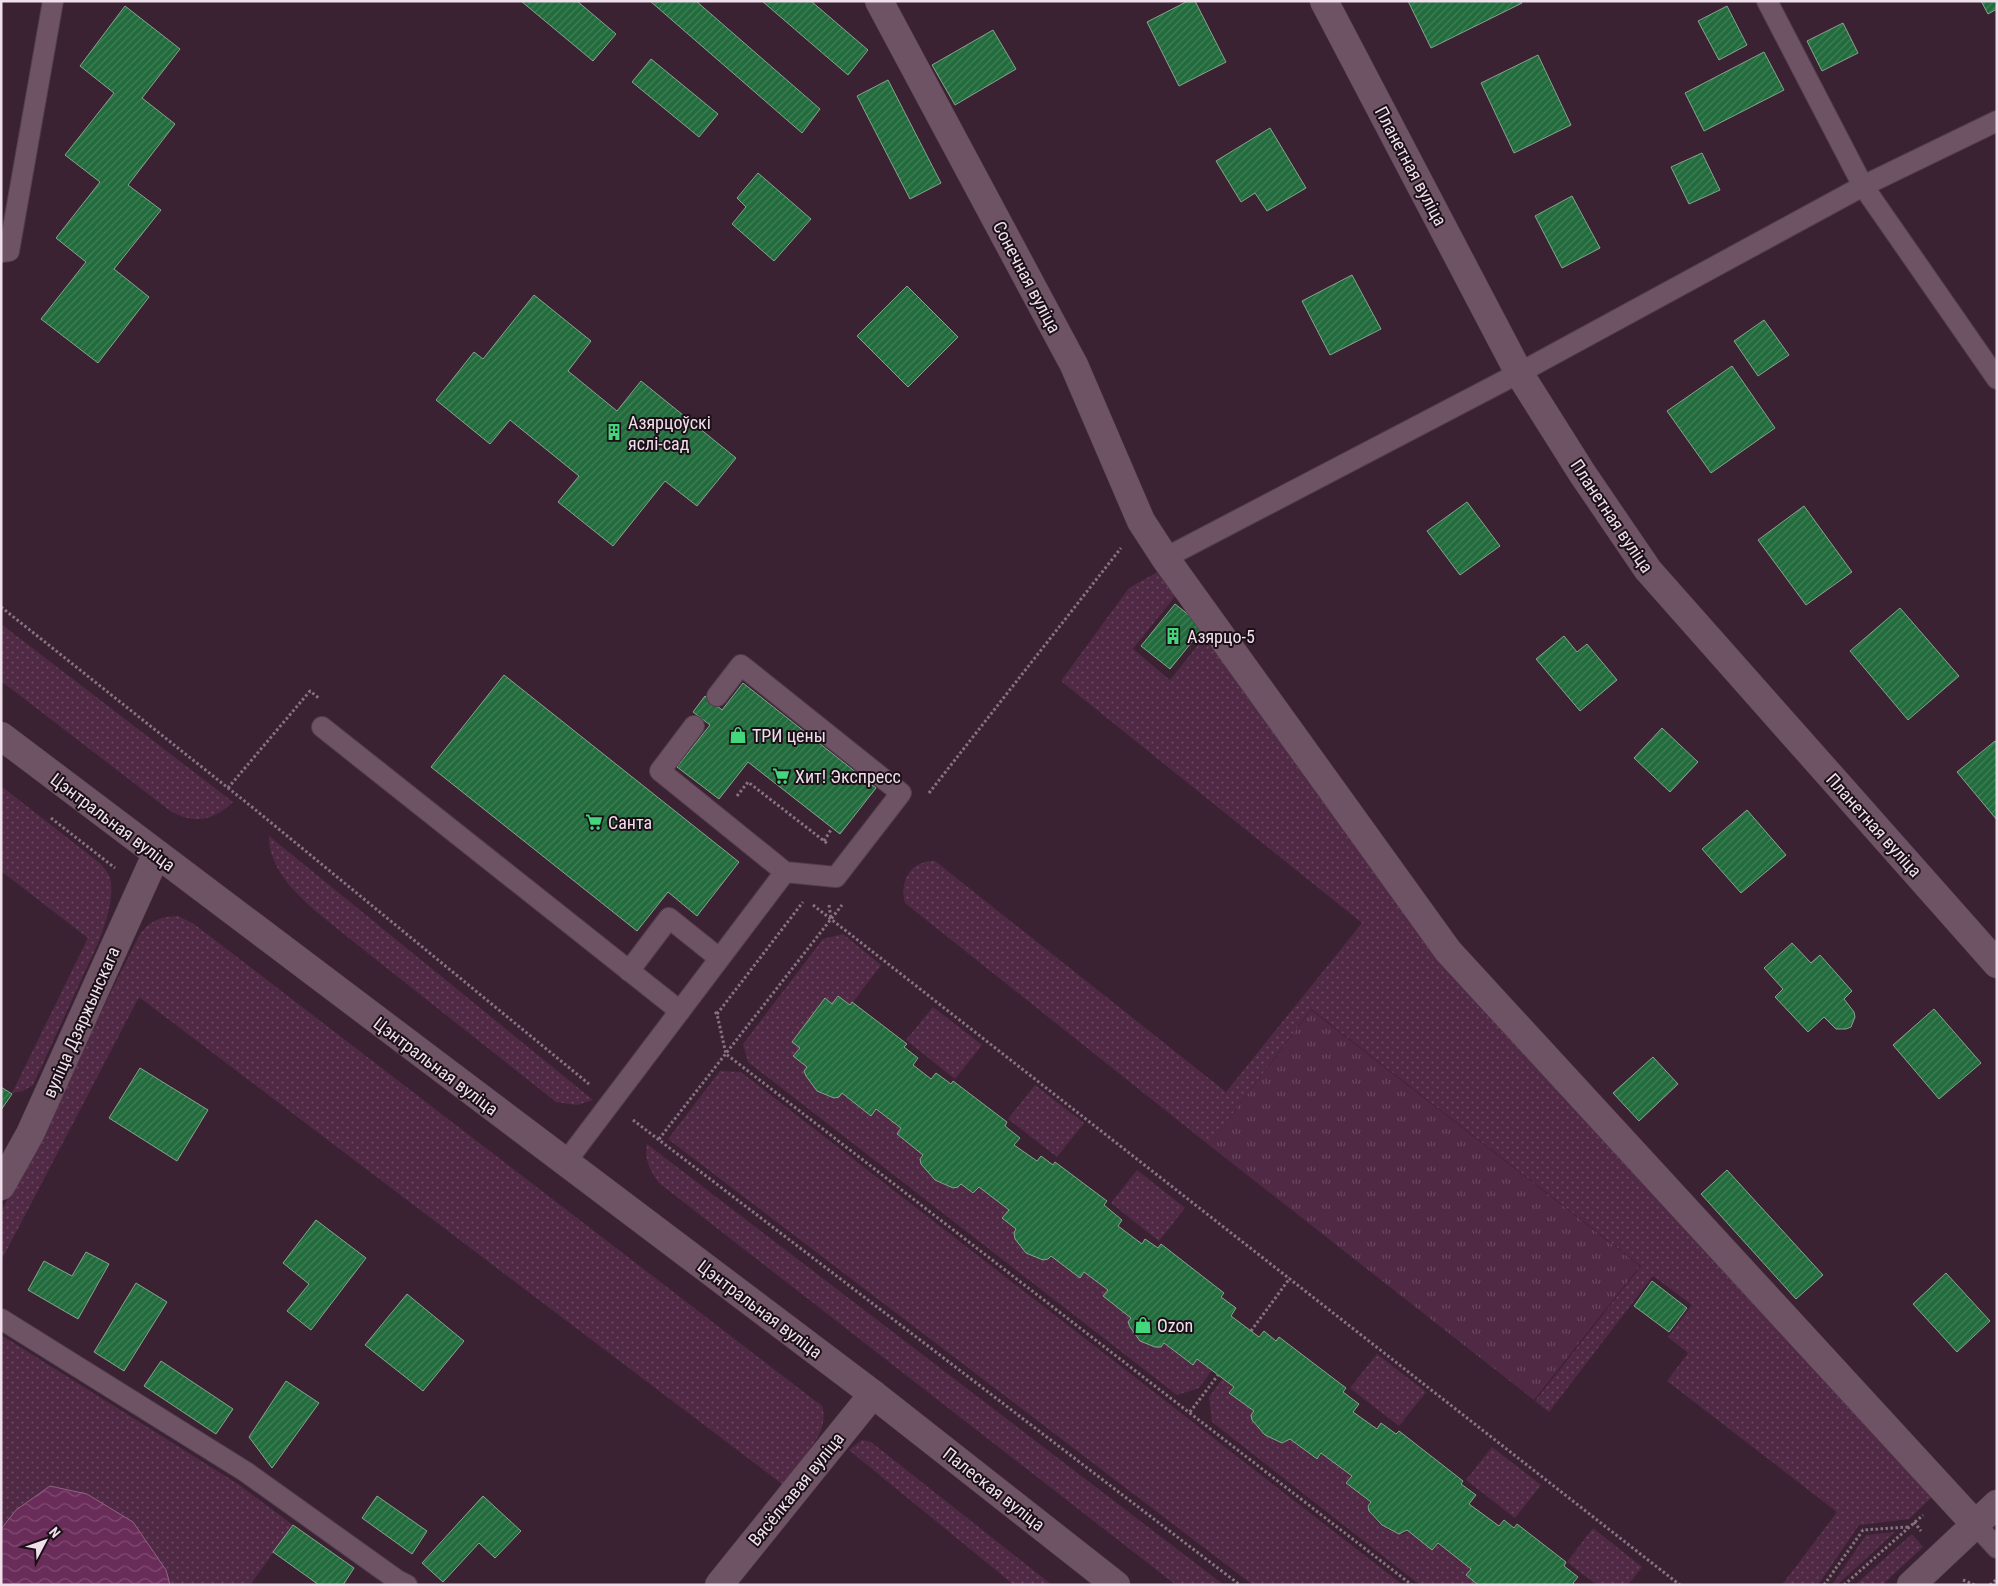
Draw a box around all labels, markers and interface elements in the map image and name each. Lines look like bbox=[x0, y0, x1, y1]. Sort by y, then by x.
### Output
street label: Планетная вуліца bbox=[1371, 103, 1451, 229]
street label: Сонечная вуліца bbox=[989, 218, 1065, 336]
place label: Азярцоўскі яслі-сад bbox=[628, 412, 711, 454]
building icon: Азярцоўскі яслі-сад bbox=[604, 422, 624, 442]
street label: Планетная вуліца bbox=[1566, 455, 1658, 577]
building icon: Азярцо-5 bbox=[1163, 626, 1183, 646]
place label: Азярцо-5 bbox=[1187, 626, 1255, 647]
shop icon: ТРИ цены bbox=[728, 725, 748, 745]
place label: ТРИ цены bbox=[752, 725, 826, 746]
supermarket icon: Хит! Экспресс bbox=[771, 766, 791, 786]
place label: Хит! Экспресс bbox=[795, 766, 901, 787]
street label: Цэнтральная вуліца bbox=[47, 768, 179, 876]
street label: Планетная вуліца bbox=[1822, 769, 1926, 881]
supermarket icon: Санта bbox=[584, 812, 604, 832]
place label: Санта bbox=[608, 812, 652, 833]
street label: вуліца Дзяржынскага bbox=[38, 943, 124, 1101]
street label: Цэнтральная вуліца bbox=[370, 1012, 502, 1120]
street label: Цэнтральная вуліца bbox=[694, 1255, 826, 1363]
shop icon: Ozon bbox=[1133, 1315, 1153, 1335]
place label: Ozon bbox=[1157, 1315, 1193, 1336]
street label: Вясёлкавая вуліца bbox=[744, 1428, 848, 1550]
street label: Палеская вуліца bbox=[939, 1443, 1049, 1535]
north arrow bbox=[20, 1516, 70, 1566]
text: N bbox=[46, 1524, 64, 1541]

